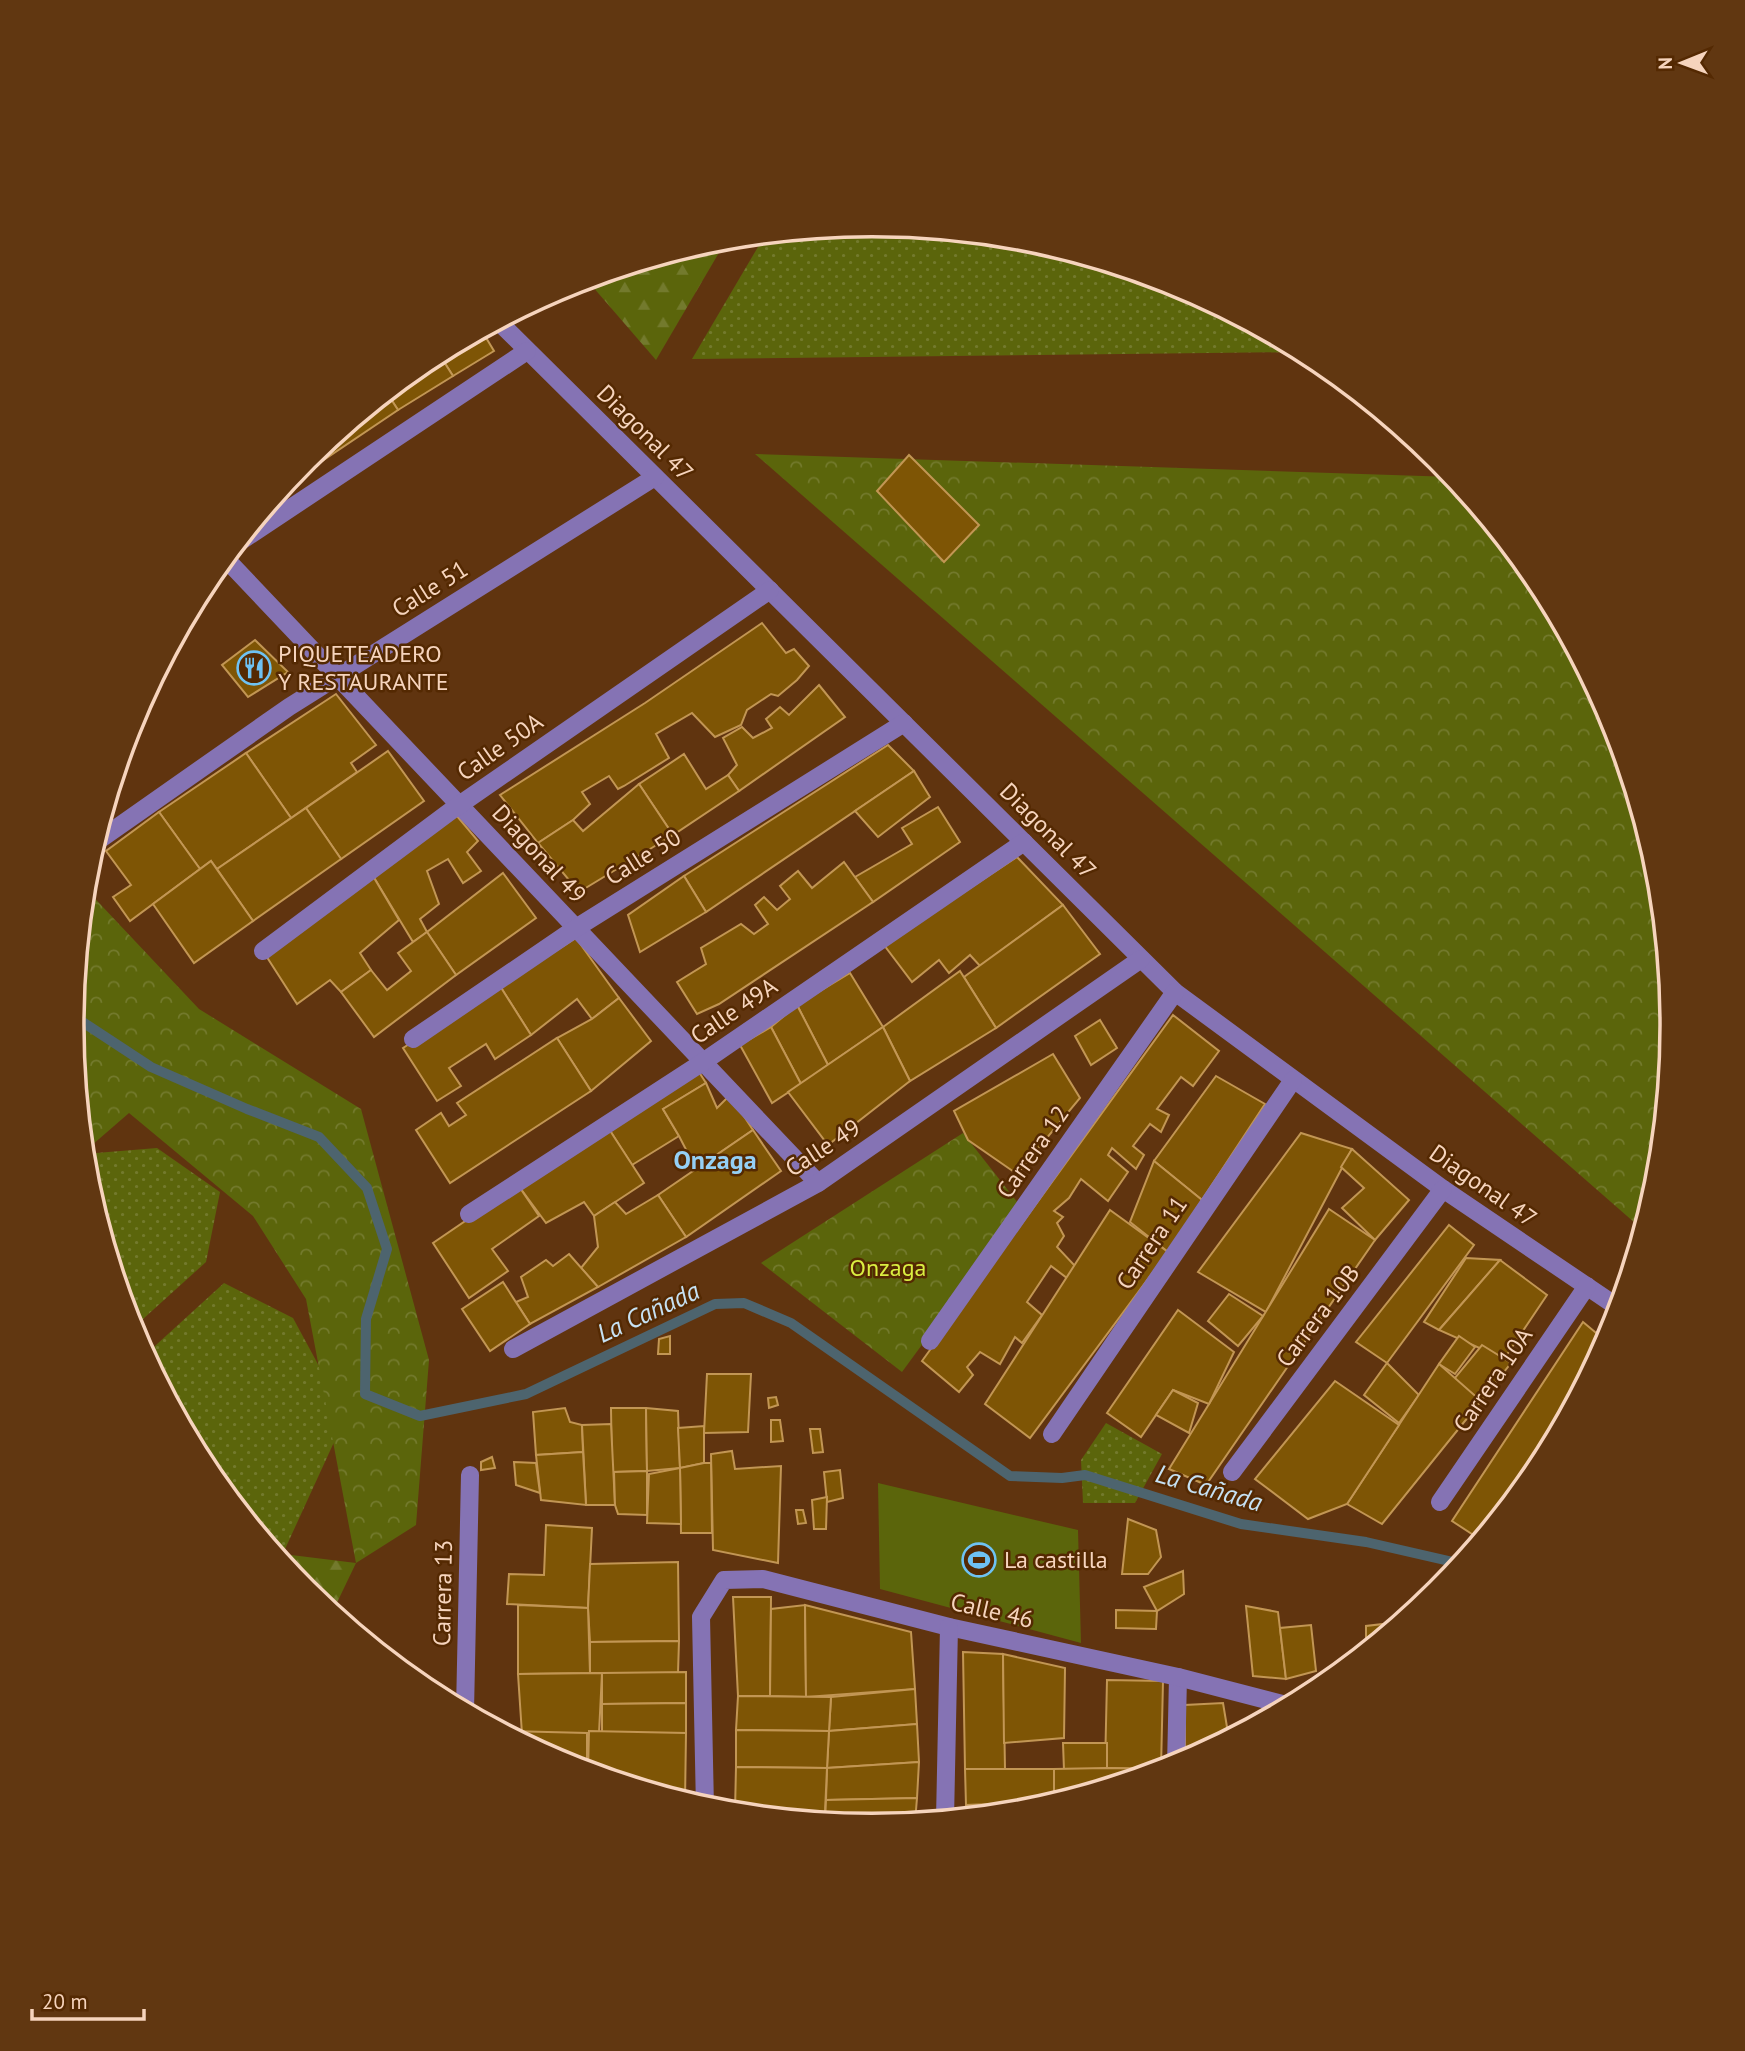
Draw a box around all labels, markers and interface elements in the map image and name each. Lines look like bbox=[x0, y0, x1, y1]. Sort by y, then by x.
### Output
north arrow bbox=[1647, 28, 1717, 98]
text: N bbox=[1653, 57, 1677, 70]
street label: Diagonal 47 bbox=[590, 378, 700, 488]
street label: Calle 51 bbox=[386, 553, 474, 624]
place label: PIQUETEADERO Y RESTAURANTE bbox=[278, 638, 449, 697]
restaurant icon: PIQUETEADERO Y RESTAURANTE bbox=[235, 649, 273, 687]
street label: Calle 50A bbox=[451, 706, 549, 787]
street label: Diagonal 47 bbox=[993, 776, 1103, 886]
street label: Diagonal 49 bbox=[486, 798, 593, 910]
street label: Calle 50 bbox=[599, 821, 687, 892]
street label: Calle 49A bbox=[684, 970, 783, 1051]
street label: Carrera 12 bbox=[989, 1099, 1076, 1204]
street label: Calle 49 bbox=[779, 1112, 866, 1183]
street label: Diagonal 47 bbox=[1423, 1137, 1543, 1234]
district label: Onzaga bbox=[673, 1143, 757, 1176]
street label: Carrera 11 bbox=[1109, 1190, 1194, 1295]
park label: Onzaga bbox=[850, 1252, 926, 1283]
street label: Carrera 10B bbox=[1269, 1258, 1366, 1373]
water label: La Cañada bbox=[591, 1273, 705, 1350]
street label: Carrera 10A bbox=[1446, 1321, 1539, 1438]
water label: La Cañada bbox=[1152, 1457, 1267, 1519]
street label: Carrera 13 bbox=[426, 1540, 459, 1646]
sports icon: La castilla bbox=[960, 1541, 998, 1579]
place label: La castilla bbox=[1004, 1544, 1108, 1575]
street label: Calle 46 bbox=[948, 1586, 1037, 1635]
scale bar bbox=[32, 1978, 144, 2022]
text: 20 m bbox=[42, 1988, 88, 2015]

